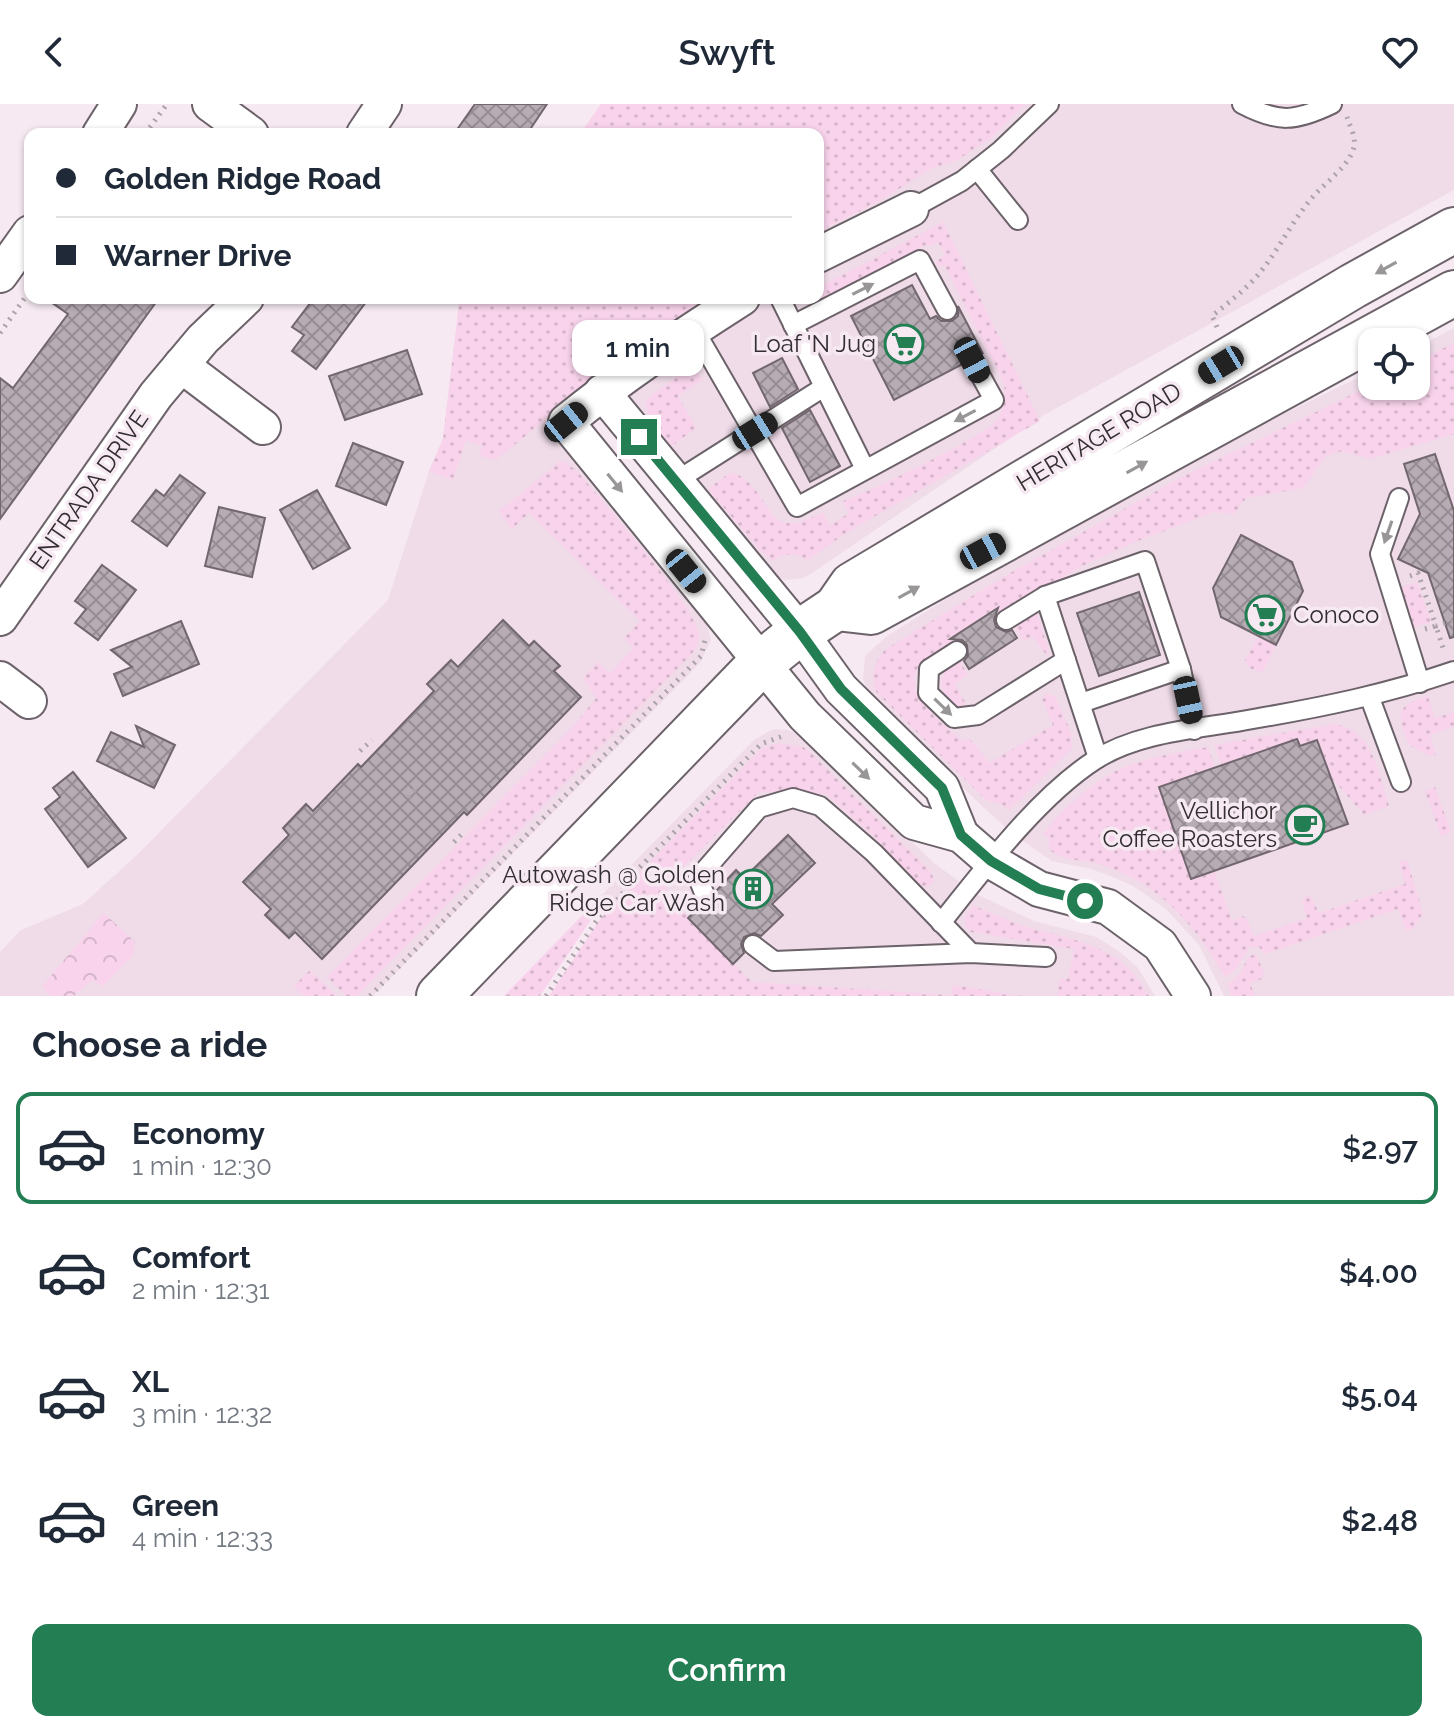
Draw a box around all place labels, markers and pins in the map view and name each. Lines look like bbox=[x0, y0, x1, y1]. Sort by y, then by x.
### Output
supermarket icon: Loaf 'N Jug bbox=[883, 323, 925, 365]
place label: Loaf 'N Jug bbox=[753, 329, 876, 358]
supermarket icon: Conoco bbox=[1244, 594, 1286, 636]
place label: Conoco bbox=[1293, 600, 1379, 629]
place label: Vellichor Coffee Roasters bbox=[1102, 796, 1278, 853]
cafe icon: Vellichor Coffee Roasters bbox=[1284, 804, 1326, 846]
place label: Autowash @ Golden Ridge Car Wash bbox=[502, 860, 725, 917]
building icon: Autowash @ Golden Ridge Car Wash bbox=[732, 868, 774, 910]

